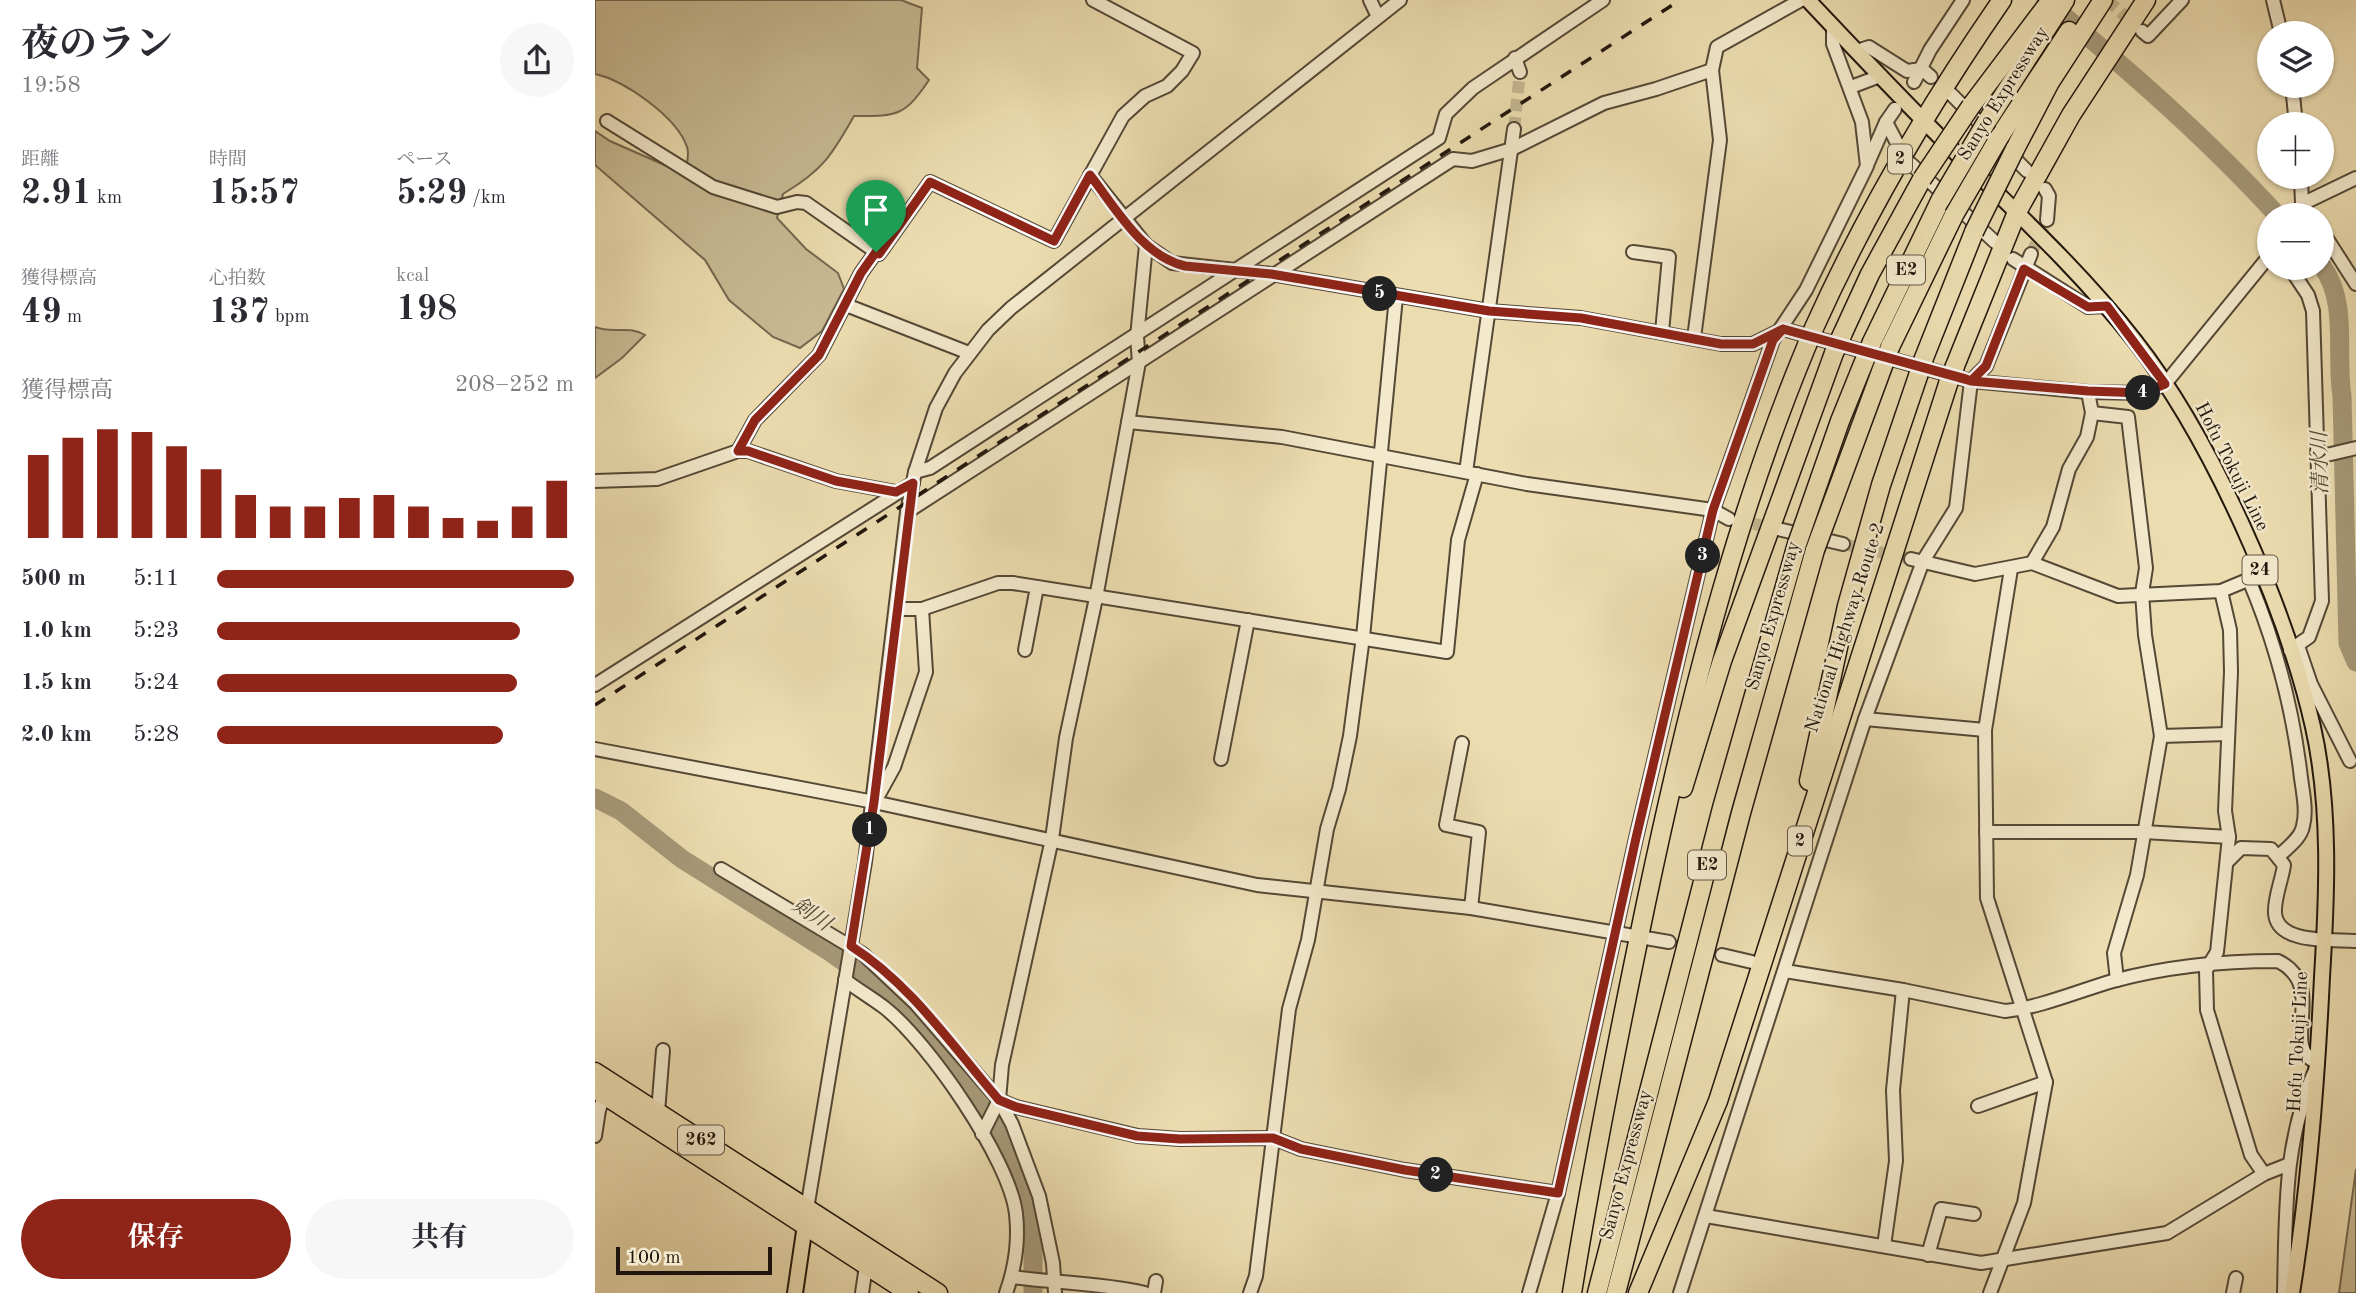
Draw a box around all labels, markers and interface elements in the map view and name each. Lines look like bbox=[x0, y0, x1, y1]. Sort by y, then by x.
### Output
map controls bbox=[2257, 21, 2334, 280]
button: layers bbox=[2257, 21, 2334, 98]
button: share bbox=[500, 23, 574, 97]
street label: Sanyo Expressway bbox=[1955, 23, 2053, 165]
text: 夜のラン bbox=[21, 27, 173, 65]
text: 19:58 bbox=[21, 74, 81, 97]
button: + bbox=[2257, 112, 2334, 189]
road number: 2 bbox=[1888, 144, 1912, 174]
text: 距離 bbox=[21, 151, 59, 170]
text: 時間 bbox=[209, 151, 247, 170]
text: ペース bbox=[396, 151, 452, 170]
text: 2.91 bbox=[21, 176, 92, 211]
text: 15:57 bbox=[209, 176, 300, 211]
text: 5:29 bbox=[396, 176, 467, 211]
pin bbox=[846, 180, 906, 252]
text: km bbox=[92, 189, 122, 208]
text: /km bbox=[467, 189, 506, 208]
icon: arrive bbox=[857, 191, 895, 229]
button: − bbox=[2257, 203, 2334, 280]
road number: E2 bbox=[1887, 256, 1925, 284]
text: kcal bbox=[396, 267, 429, 286]
text: 獲得標高 bbox=[21, 270, 97, 289]
text: 心拍数 bbox=[209, 270, 266, 289]
pin: 5 bbox=[1363, 276, 1397, 312]
text: 5 bbox=[1374, 284, 1385, 303]
text: 198 bbox=[396, 292, 457, 327]
text: 49 bbox=[21, 295, 62, 330]
text: 137 bbox=[209, 295, 270, 330]
text: m bbox=[62, 308, 82, 327]
text: bpm bbox=[270, 308, 310, 327]
text: 208–252 m bbox=[455, 373, 574, 396]
pin: 4 bbox=[2125, 376, 2161, 410]
text: 獲得標高 bbox=[21, 379, 113, 402]
text: 4 bbox=[2137, 383, 2148, 402]
street label: Hofu Tokuji Line bbox=[2190, 400, 2272, 534]
water label: 清水川 bbox=[2308, 429, 2332, 495]
street label: National Highway Route 2 bbox=[1803, 521, 1889, 735]
pin: 3 bbox=[1685, 538, 1721, 574]
street label: Sanyo Expressway bbox=[1744, 539, 1804, 693]
text: 3 bbox=[1697, 546, 1708, 565]
road number: 24 bbox=[2243, 556, 2277, 584]
text: 500 m bbox=[21, 567, 86, 590]
text: 5:11 bbox=[133, 567, 179, 590]
text: 1.0 km bbox=[21, 619, 92, 642]
text: 5:23 bbox=[133, 619, 179, 642]
text: 1.5 km bbox=[21, 671, 92, 694]
text: 5:24 bbox=[133, 671, 179, 694]
text: 2.0 km bbox=[21, 723, 92, 746]
text: 5:28 bbox=[133, 723, 179, 746]
pin: 1 bbox=[853, 812, 887, 848]
text: 1 bbox=[864, 820, 875, 839]
road number: 2 bbox=[1788, 826, 1812, 856]
road number: E2 bbox=[1688, 850, 1726, 880]
water label: 剣川 bbox=[788, 893, 837, 937]
street label: Hofu Tokuji Line bbox=[2286, 971, 2312, 1113]
street label: Sanyo Expressway bbox=[1598, 1088, 1656, 1242]
road number: 262 bbox=[678, 1126, 724, 1154]
pin: 2 bbox=[1419, 1158, 1453, 1192]
text: 2 bbox=[1430, 1165, 1441, 1184]
button: 保存 bbox=[21, 1199, 291, 1279]
button: 共有 bbox=[305, 1199, 574, 1279]
scale bar bbox=[616, 1244, 772, 1276]
text: 100 m bbox=[627, 1249, 680, 1268]

